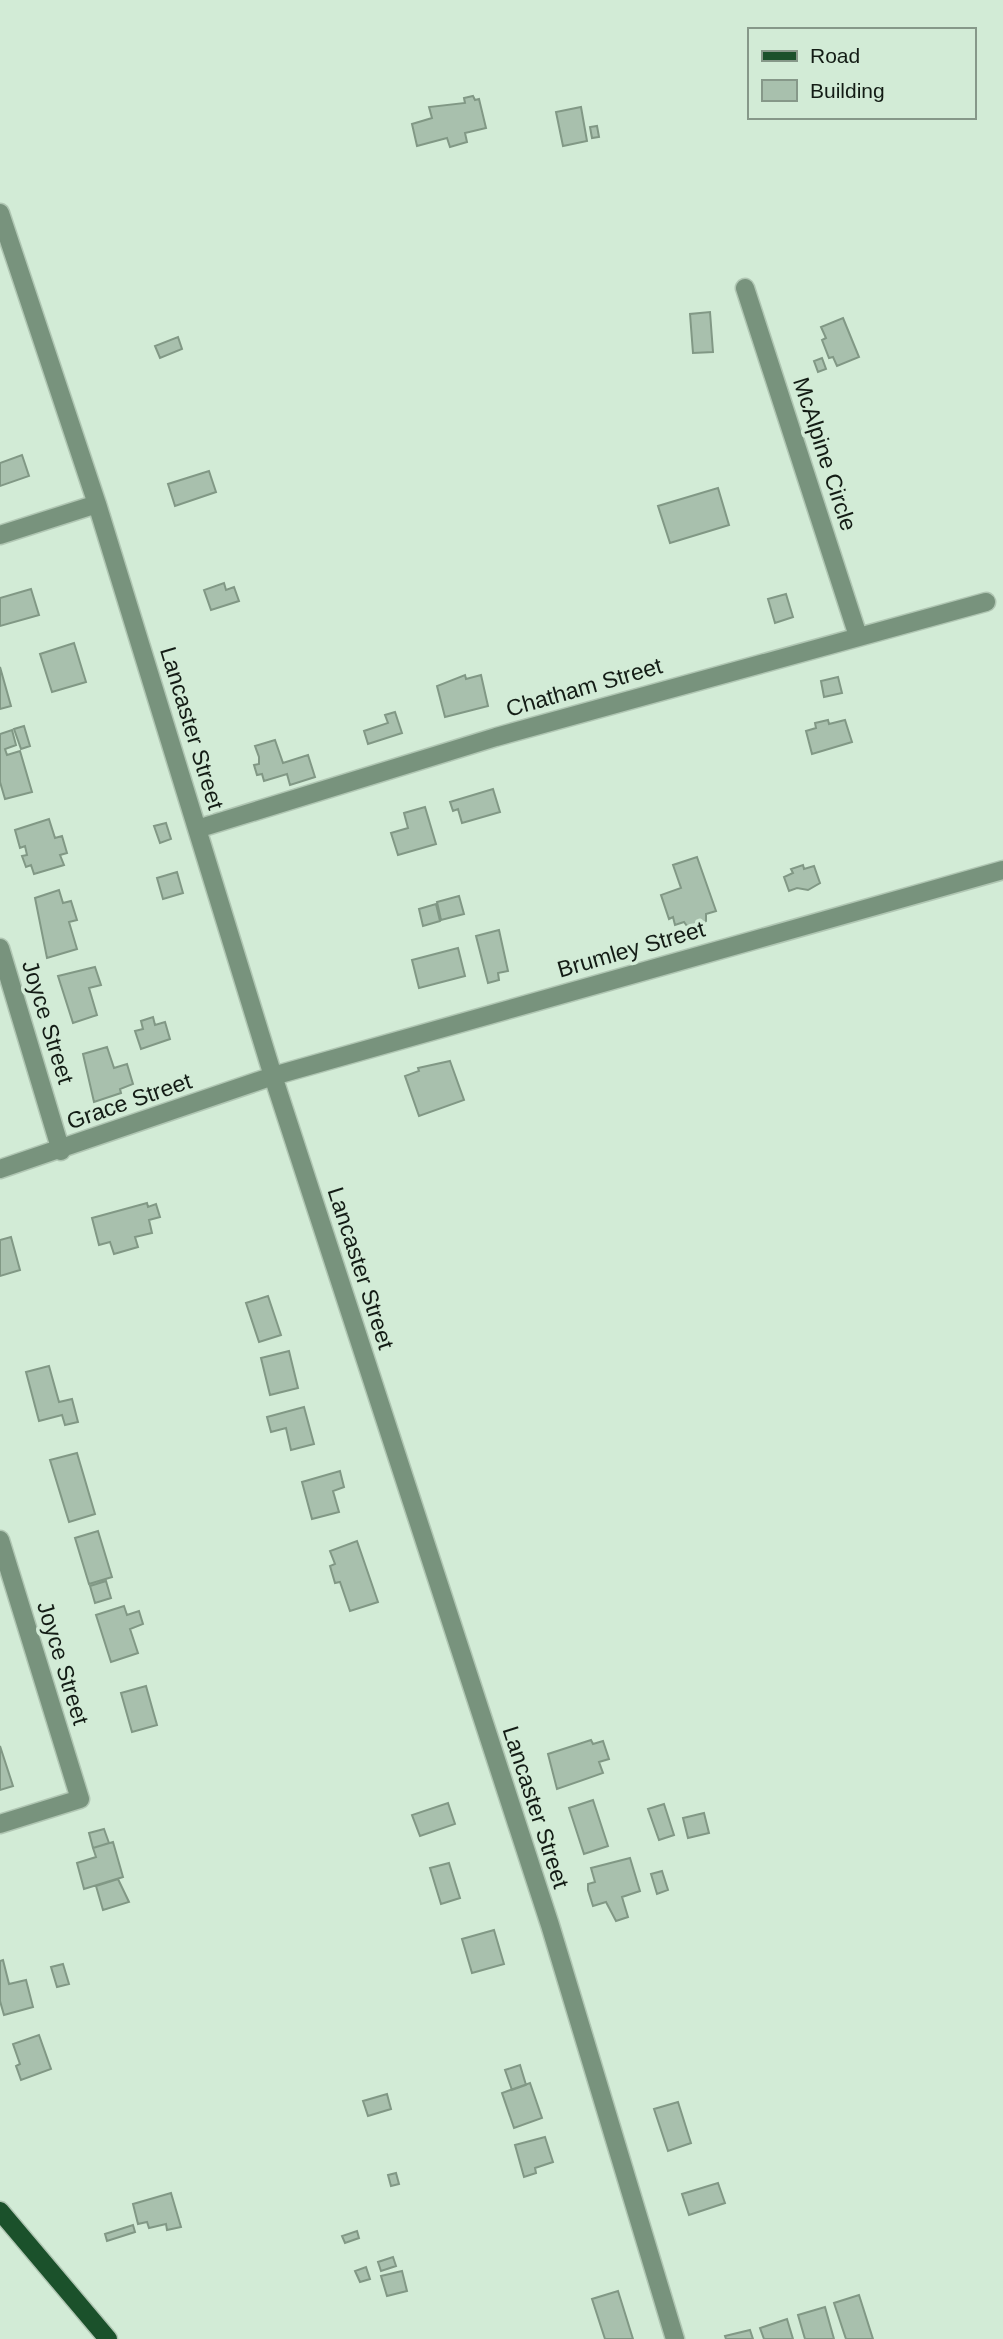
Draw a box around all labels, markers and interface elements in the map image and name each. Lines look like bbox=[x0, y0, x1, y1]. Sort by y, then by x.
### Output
legend bbox=[748, 28, 975, 119]
text: Road bbox=[810, 44, 860, 67]
text: Building bbox=[810, 79, 885, 102]
street label: McAlpine Circle bbox=[788, 374, 862, 534]
street label: Lancaster Street bbox=[155, 644, 229, 813]
street label: Chatham Street bbox=[503, 652, 666, 722]
street label: Brumley Street bbox=[554, 915, 708, 982]
street label: Joyce Street bbox=[17, 957, 79, 1088]
street label: Grace Street bbox=[63, 1067, 195, 1135]
street label: Lancaster Street bbox=[323, 1184, 400, 1353]
street label: Joyce Street bbox=[32, 1598, 94, 1729]
street label: Lancaster Street bbox=[498, 1723, 575, 1892]

